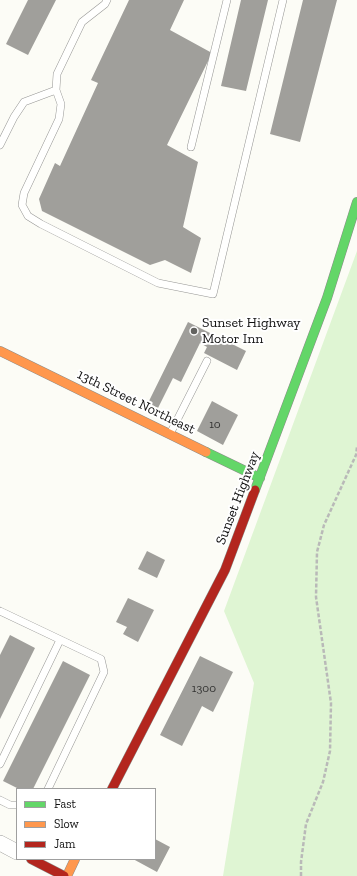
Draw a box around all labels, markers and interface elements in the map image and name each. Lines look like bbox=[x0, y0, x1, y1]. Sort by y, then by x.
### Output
place label: Sunset Highway Motor Inn bbox=[202, 315, 301, 348]
marker: Sunset Highway Motor Inn bbox=[189, 326, 199, 336]
street label: 13th Street Northeast bbox=[74, 366, 198, 438]
house number: 10 bbox=[209, 418, 221, 432]
street label: Sunset Highway bbox=[213, 449, 263, 547]
house number: 1300 bbox=[192, 682, 216, 696]
legend bbox=[16, 788, 156, 860]
text: Fast bbox=[54, 797, 76, 811]
text: Slow bbox=[54, 817, 79, 831]
text: Jam bbox=[54, 837, 75, 851]

